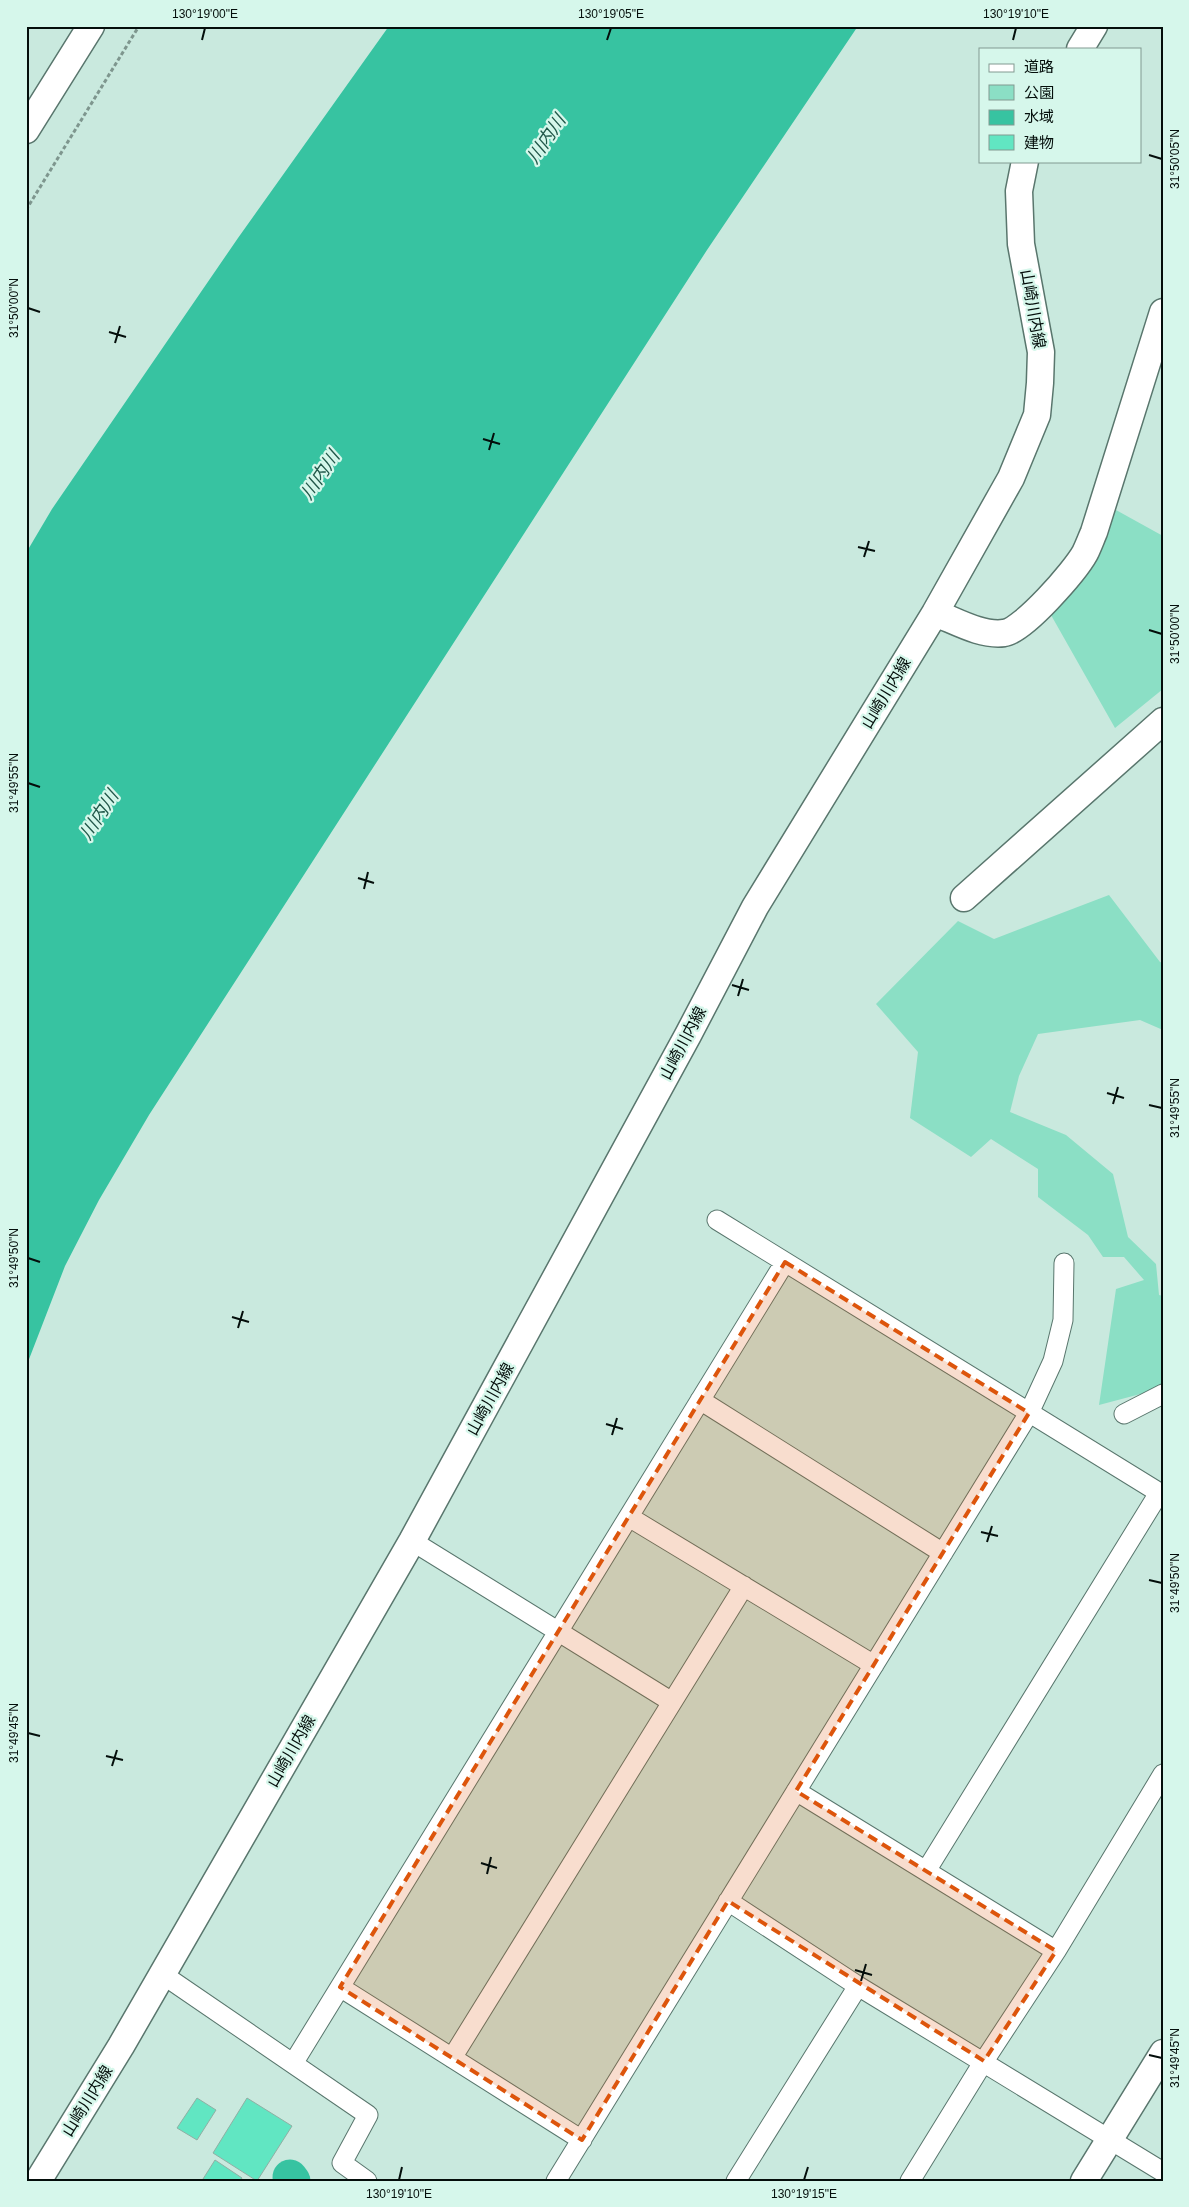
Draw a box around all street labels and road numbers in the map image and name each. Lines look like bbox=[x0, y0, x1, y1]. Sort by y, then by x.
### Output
street label: 山崎川内線 bbox=[1018, 268, 1048, 350]
street label: 山崎川内線 bbox=[858, 654, 914, 732]
street label: 山崎川内線 bbox=[657, 1004, 709, 1082]
street label: 山崎川内線 bbox=[463, 1360, 517, 1438]
street label: 山崎川内線 bbox=[264, 1712, 318, 1790]
street label: 山崎川内線 bbox=[59, 2063, 115, 2139]

